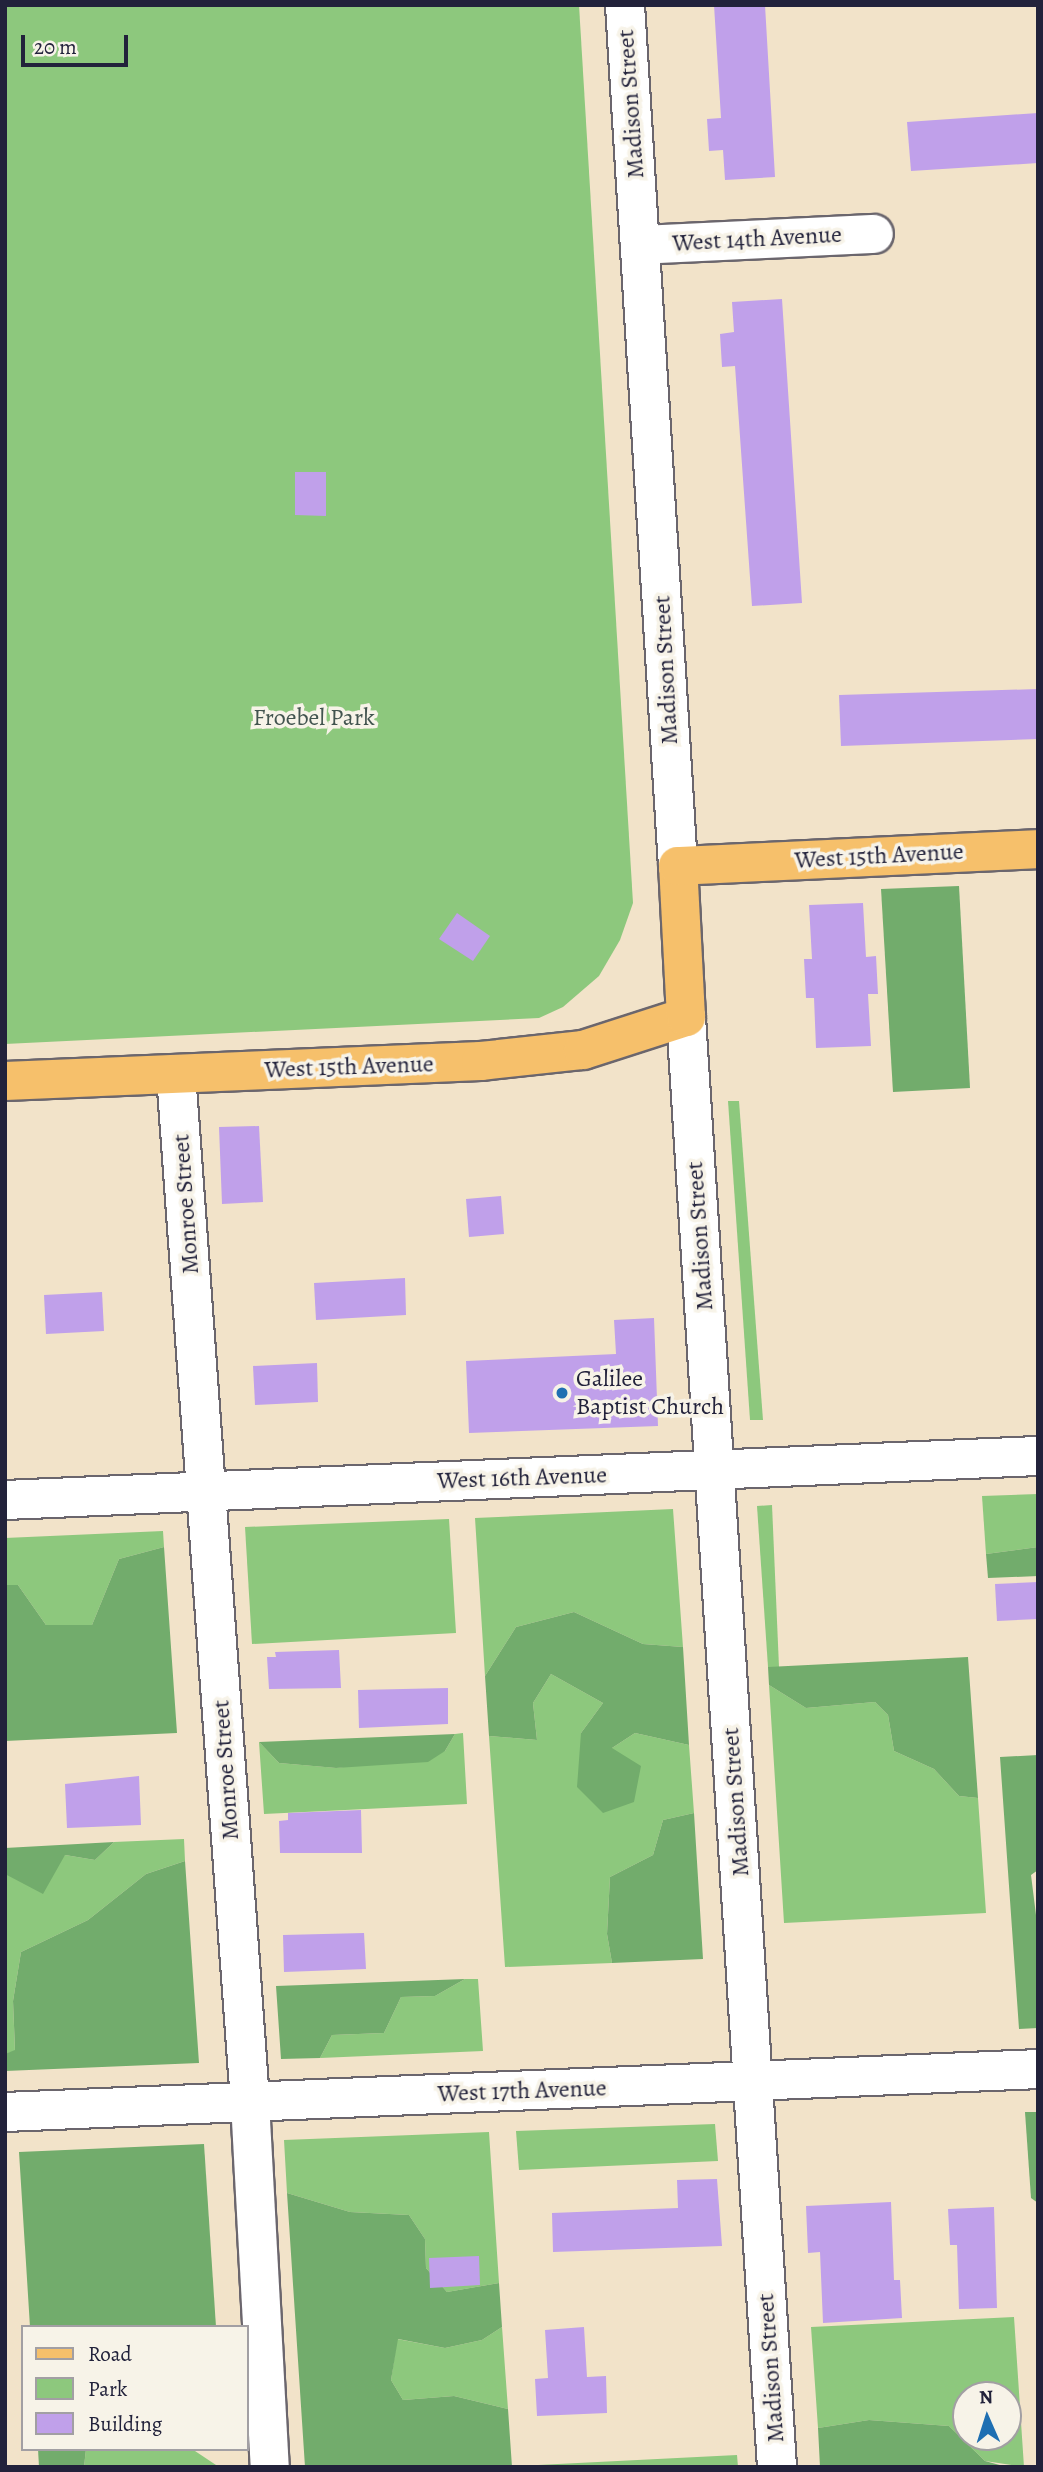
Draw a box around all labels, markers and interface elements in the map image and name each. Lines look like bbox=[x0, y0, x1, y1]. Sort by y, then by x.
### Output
scale bar bbox=[24, 21, 131, 65]
street label: Madison Street bbox=[611, 28, 651, 180]
text: 20 m bbox=[34, 33, 77, 61]
street label: West 14th Avenue bbox=[672, 220, 842, 258]
street label: Madison Street bbox=[648, 595, 684, 745]
park label: Froebel Park bbox=[253, 704, 375, 732]
street label: West 15th Avenue bbox=[794, 837, 964, 875]
street label: West 15th Avenue bbox=[264, 1050, 434, 1084]
street label: Monroe Street bbox=[167, 1133, 205, 1275]
street label: Madison Street bbox=[680, 1160, 720, 1312]
place label: Galilee Baptist Church bbox=[576, 1365, 724, 1421]
marker: Galilee Baptist Church bbox=[554, 1385, 570, 1401]
street label: West 16th Avenue bbox=[437, 1461, 607, 1495]
street label: Monroe Street bbox=[207, 1699, 245, 1841]
street label: Madison Street bbox=[716, 1726, 756, 1878]
street label: West 17th Avenue bbox=[437, 2074, 607, 2108]
street label: Madison Street bbox=[751, 2292, 791, 2444]
legend bbox=[21, 2325, 248, 2451]
text: Road bbox=[88, 2340, 132, 2368]
text: Park bbox=[88, 2375, 127, 2403]
north arrow bbox=[952, 2381, 1022, 2451]
text: N bbox=[978, 2384, 994, 2410]
text: Building bbox=[88, 2410, 162, 2438]

